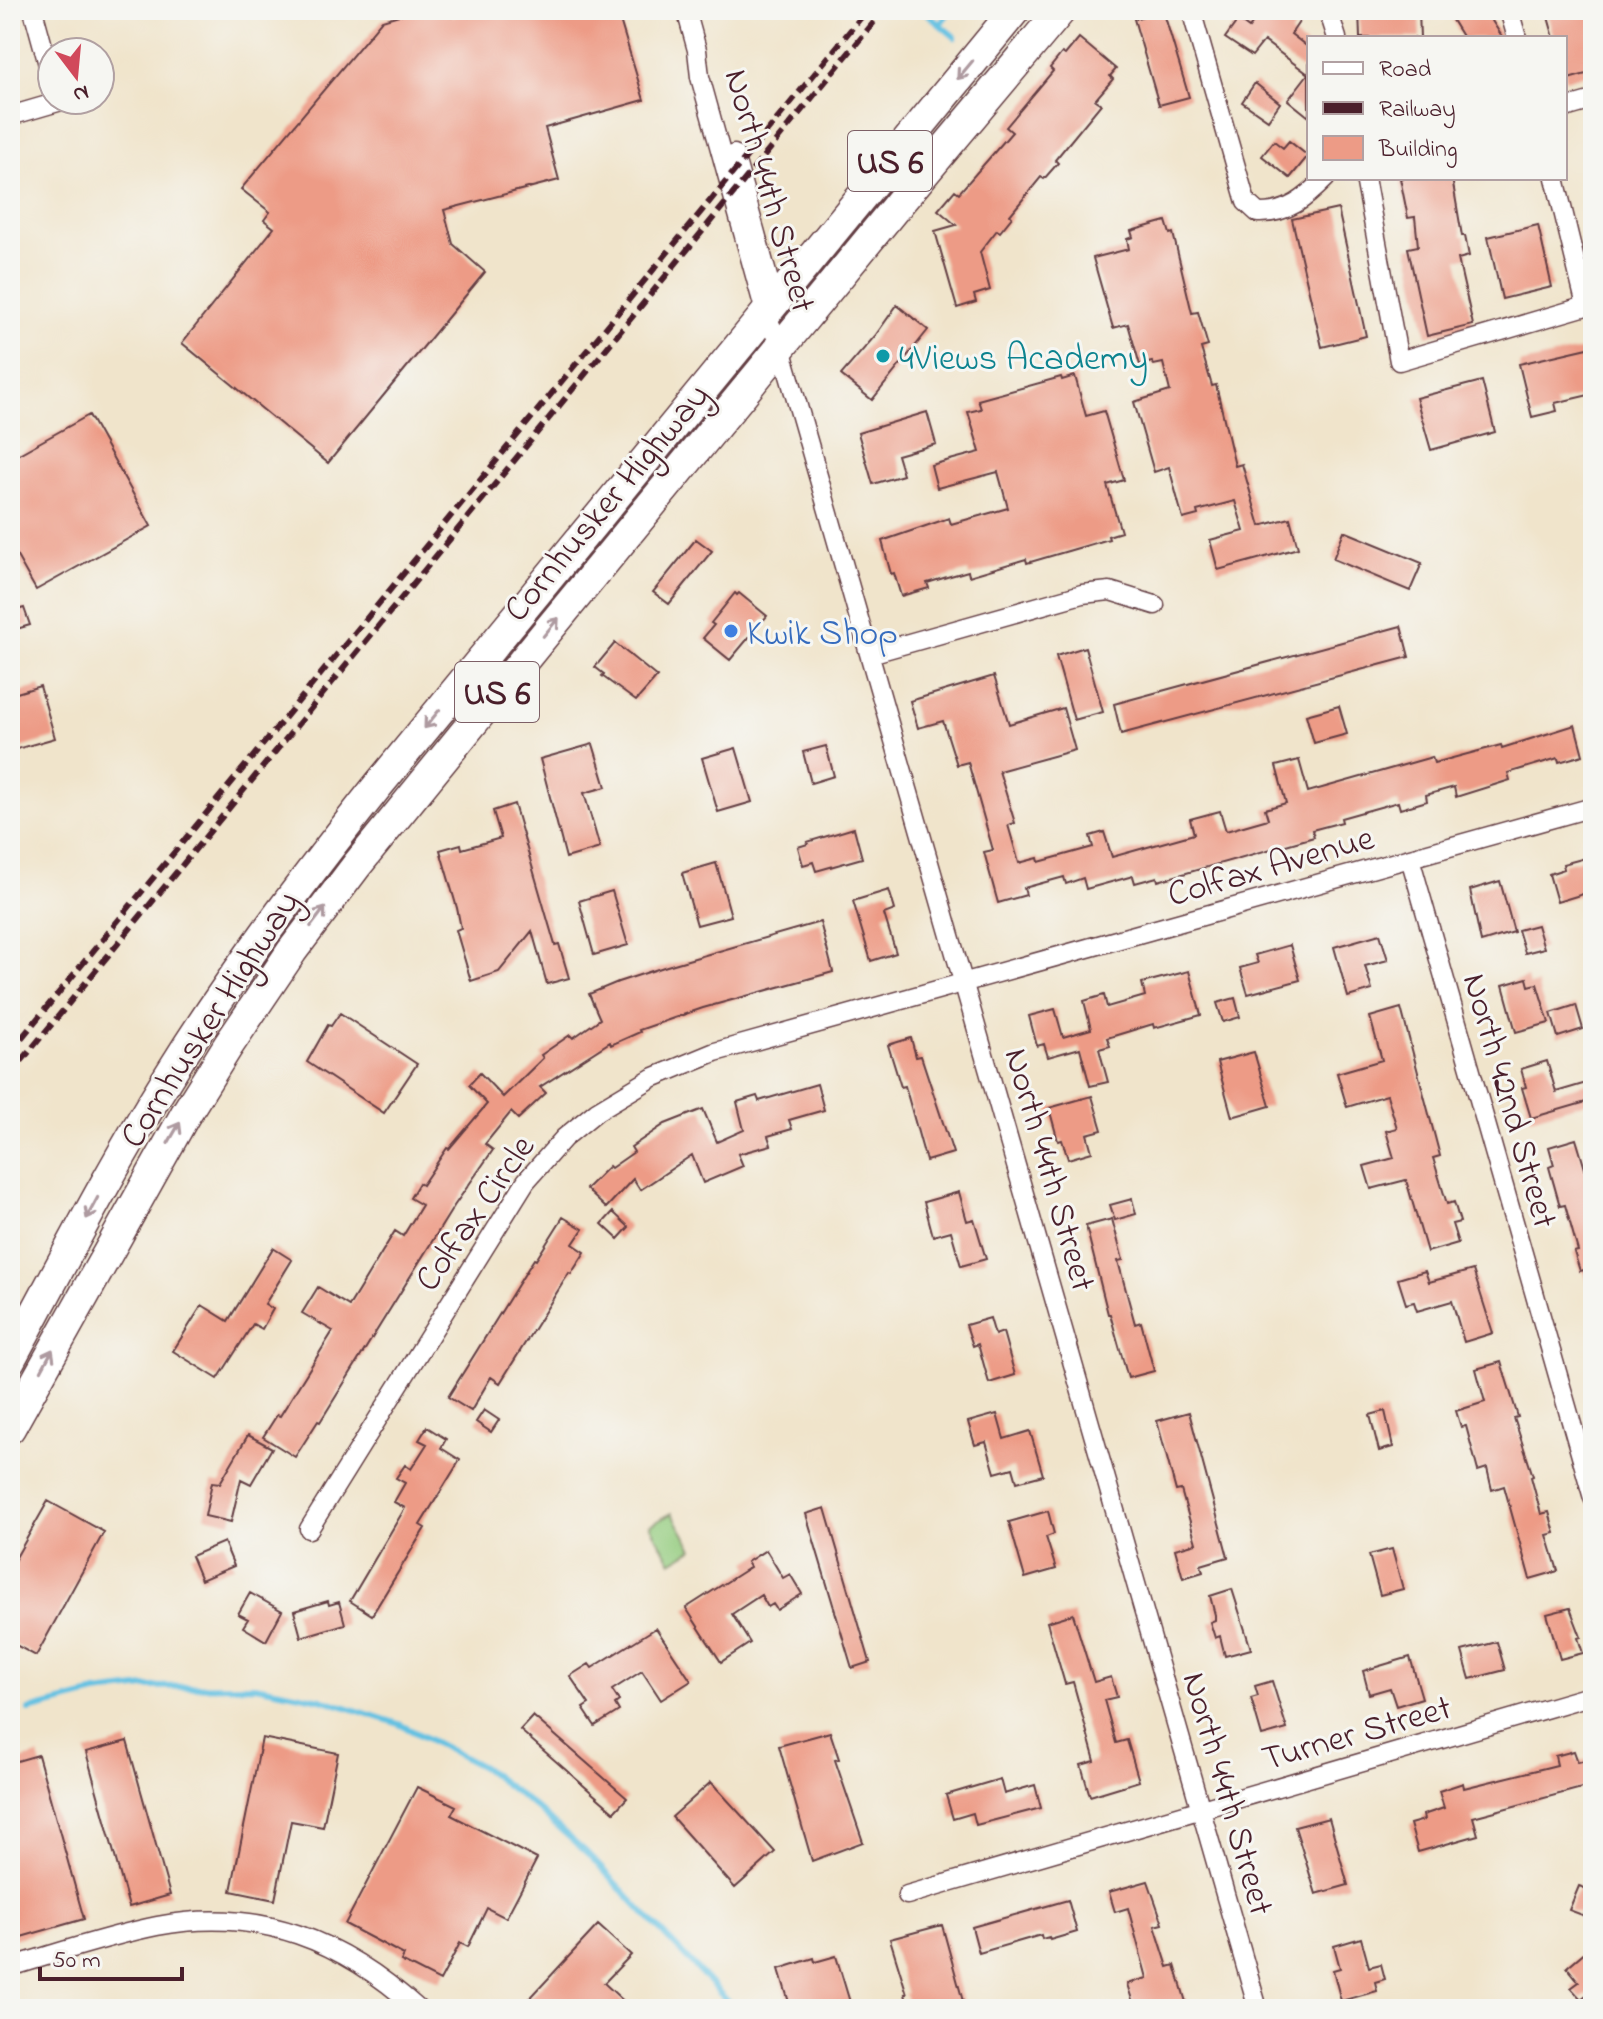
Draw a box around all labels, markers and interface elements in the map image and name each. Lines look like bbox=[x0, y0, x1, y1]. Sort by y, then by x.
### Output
north arrow bbox=[36, 36, 116, 116]
legend bbox=[1307, 36, 1567, 180]
text: Road bbox=[1379, 53, 1432, 88]
one-way arrow bbox=[956, 59, 974, 80]
street label: North 44th Street bbox=[708, 63, 828, 319]
text: N bbox=[69, 75, 92, 110]
text: Railway bbox=[1379, 93, 1456, 129]
road number: US 6 bbox=[848, 131, 932, 191]
text: Building bbox=[1378, 133, 1458, 168]
place label: 4Views Academy bbox=[899, 334, 1148, 387]
marker: 4Views Academy bbox=[874, 347, 892, 365]
street label: Cornhusker Highway bbox=[492, 373, 724, 635]
place label: Kwik Shop bbox=[747, 609, 898, 662]
one-way arrow bbox=[542, 617, 560, 637]
marker: Kwik Shop bbox=[722, 622, 740, 640]
road number: US 6 bbox=[455, 662, 539, 722]
one-way arrow bbox=[423, 708, 441, 729]
street label: Colfax Avenue bbox=[1162, 813, 1381, 923]
street label: Cornhusker Highway bbox=[108, 881, 315, 1160]
one-way arrow bbox=[310, 907, 327, 928]
street label: North 42nd Street bbox=[1446, 968, 1569, 1235]
street label: North 44th Street bbox=[988, 1042, 1108, 1298]
one-way arrow bbox=[167, 1122, 183, 1145]
street label: Colfax Circle bbox=[403, 1125, 551, 1304]
one-way arrow bbox=[84, 1195, 100, 1219]
one-way arrow bbox=[39, 1349, 55, 1372]
street label: North 44th Street bbox=[1166, 1666, 1286, 1922]
street label: Turner Street bbox=[1256, 1683, 1458, 1788]
scale bar bbox=[40, 1931, 182, 1981]
text: 50 m bbox=[52, 1944, 101, 1979]

